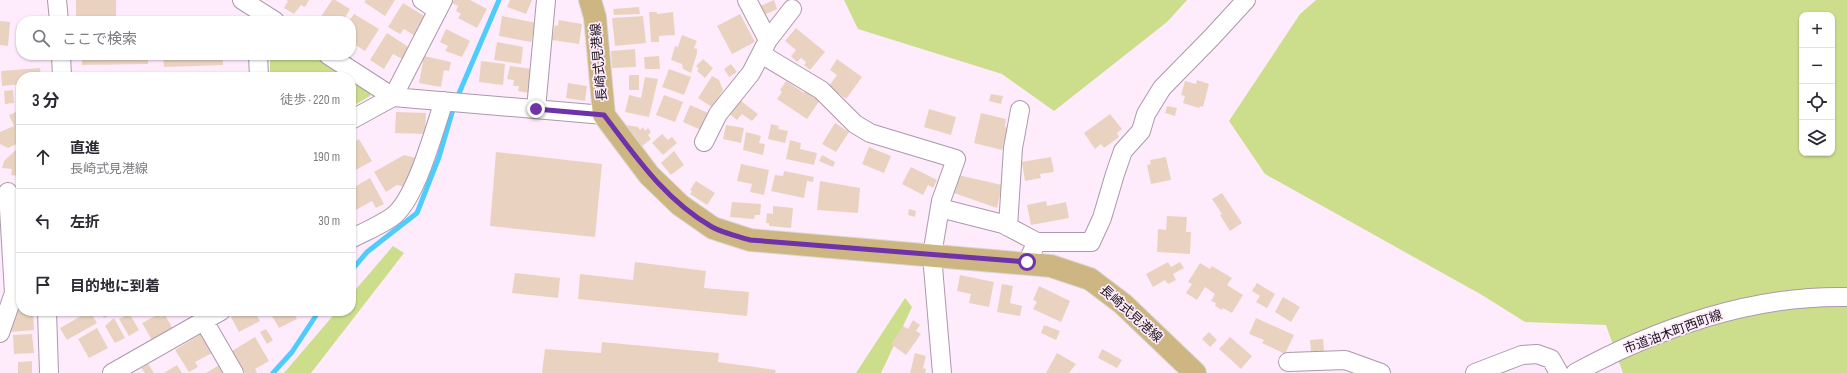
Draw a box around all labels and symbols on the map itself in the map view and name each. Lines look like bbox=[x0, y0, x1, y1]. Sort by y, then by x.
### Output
street label: 長崎式見港線 bbox=[588, 22, 610, 102]
route end bbox=[527, 100, 545, 118]
route start bbox=[1018, 253, 1036, 271]
street label: 長崎式見港線 bbox=[1097, 282, 1165, 346]
street label: 市道油木町西町線 bbox=[1621, 307, 1725, 357]

